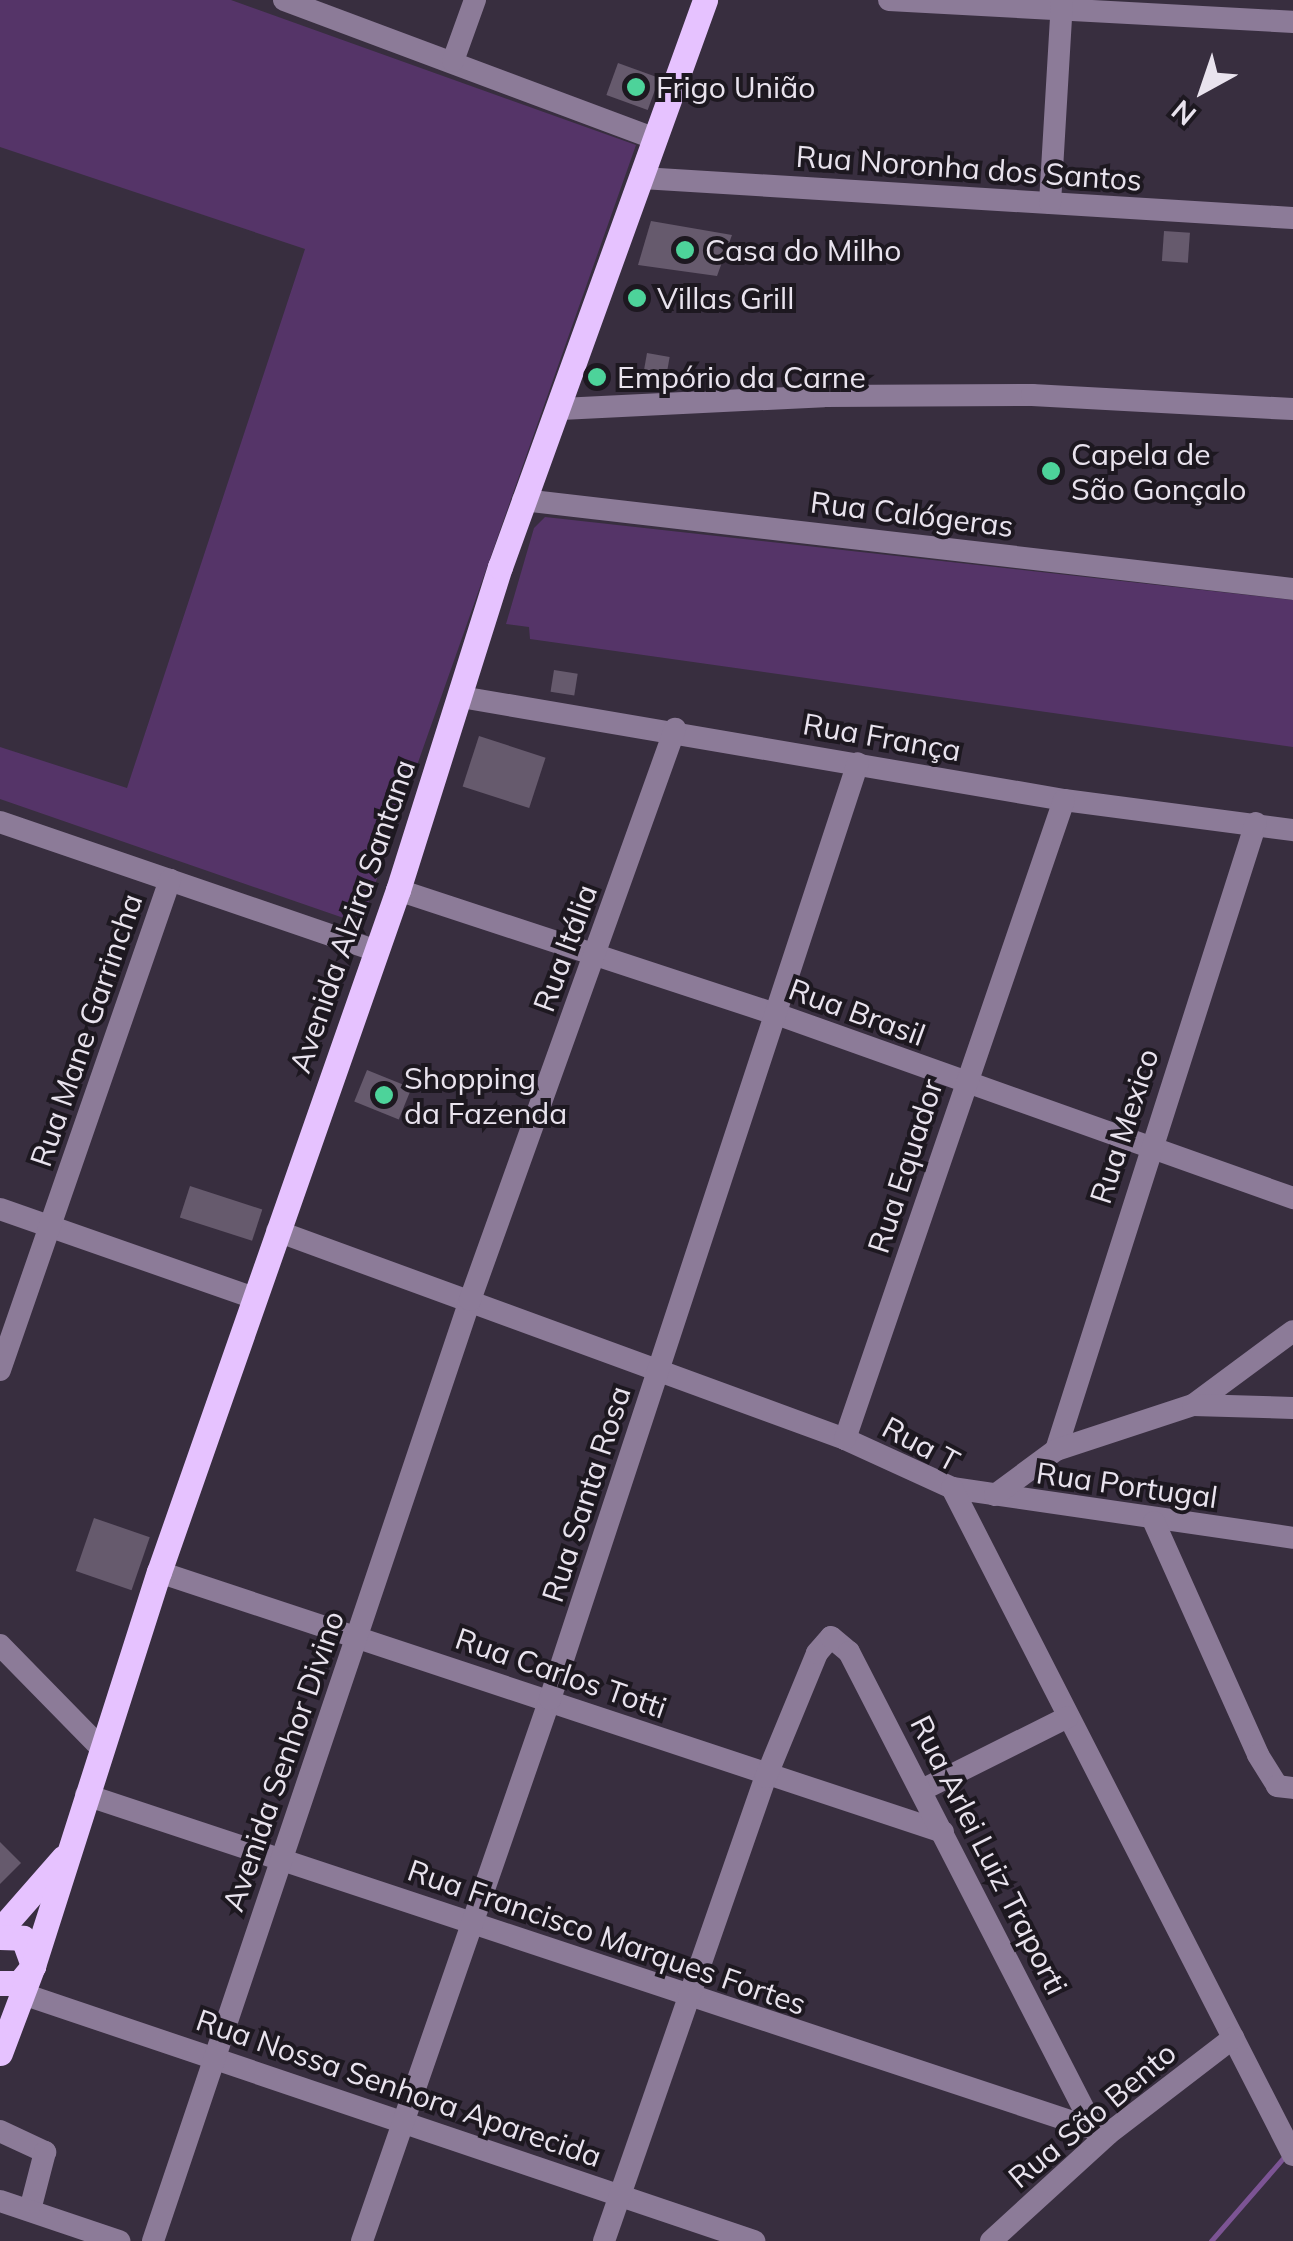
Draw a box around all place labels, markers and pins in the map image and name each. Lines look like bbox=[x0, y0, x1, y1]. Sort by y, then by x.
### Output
place label: Frigo União bbox=[656, 69, 815, 105]
marker: Frigo União bbox=[625, 76, 647, 98]
place label: Casa do Milho bbox=[705, 232, 901, 268]
marker: Casa do Milho bbox=[674, 239, 696, 261]
place label: Villas Grill bbox=[657, 280, 794, 316]
marker: Villas Grill bbox=[626, 287, 648, 309]
place label: Empório da Carne bbox=[617, 359, 866, 395]
marker: Empório da Carne bbox=[586, 366, 608, 388]
place label: Capela de São Gonçalo bbox=[1071, 436, 1246, 506]
marker: Capela de São Gonçalo bbox=[1040, 460, 1062, 482]
place label: Shopping da Fazenda bbox=[404, 1060, 567, 1130]
marker: Shopping da Fazenda bbox=[373, 1084, 395, 1106]

